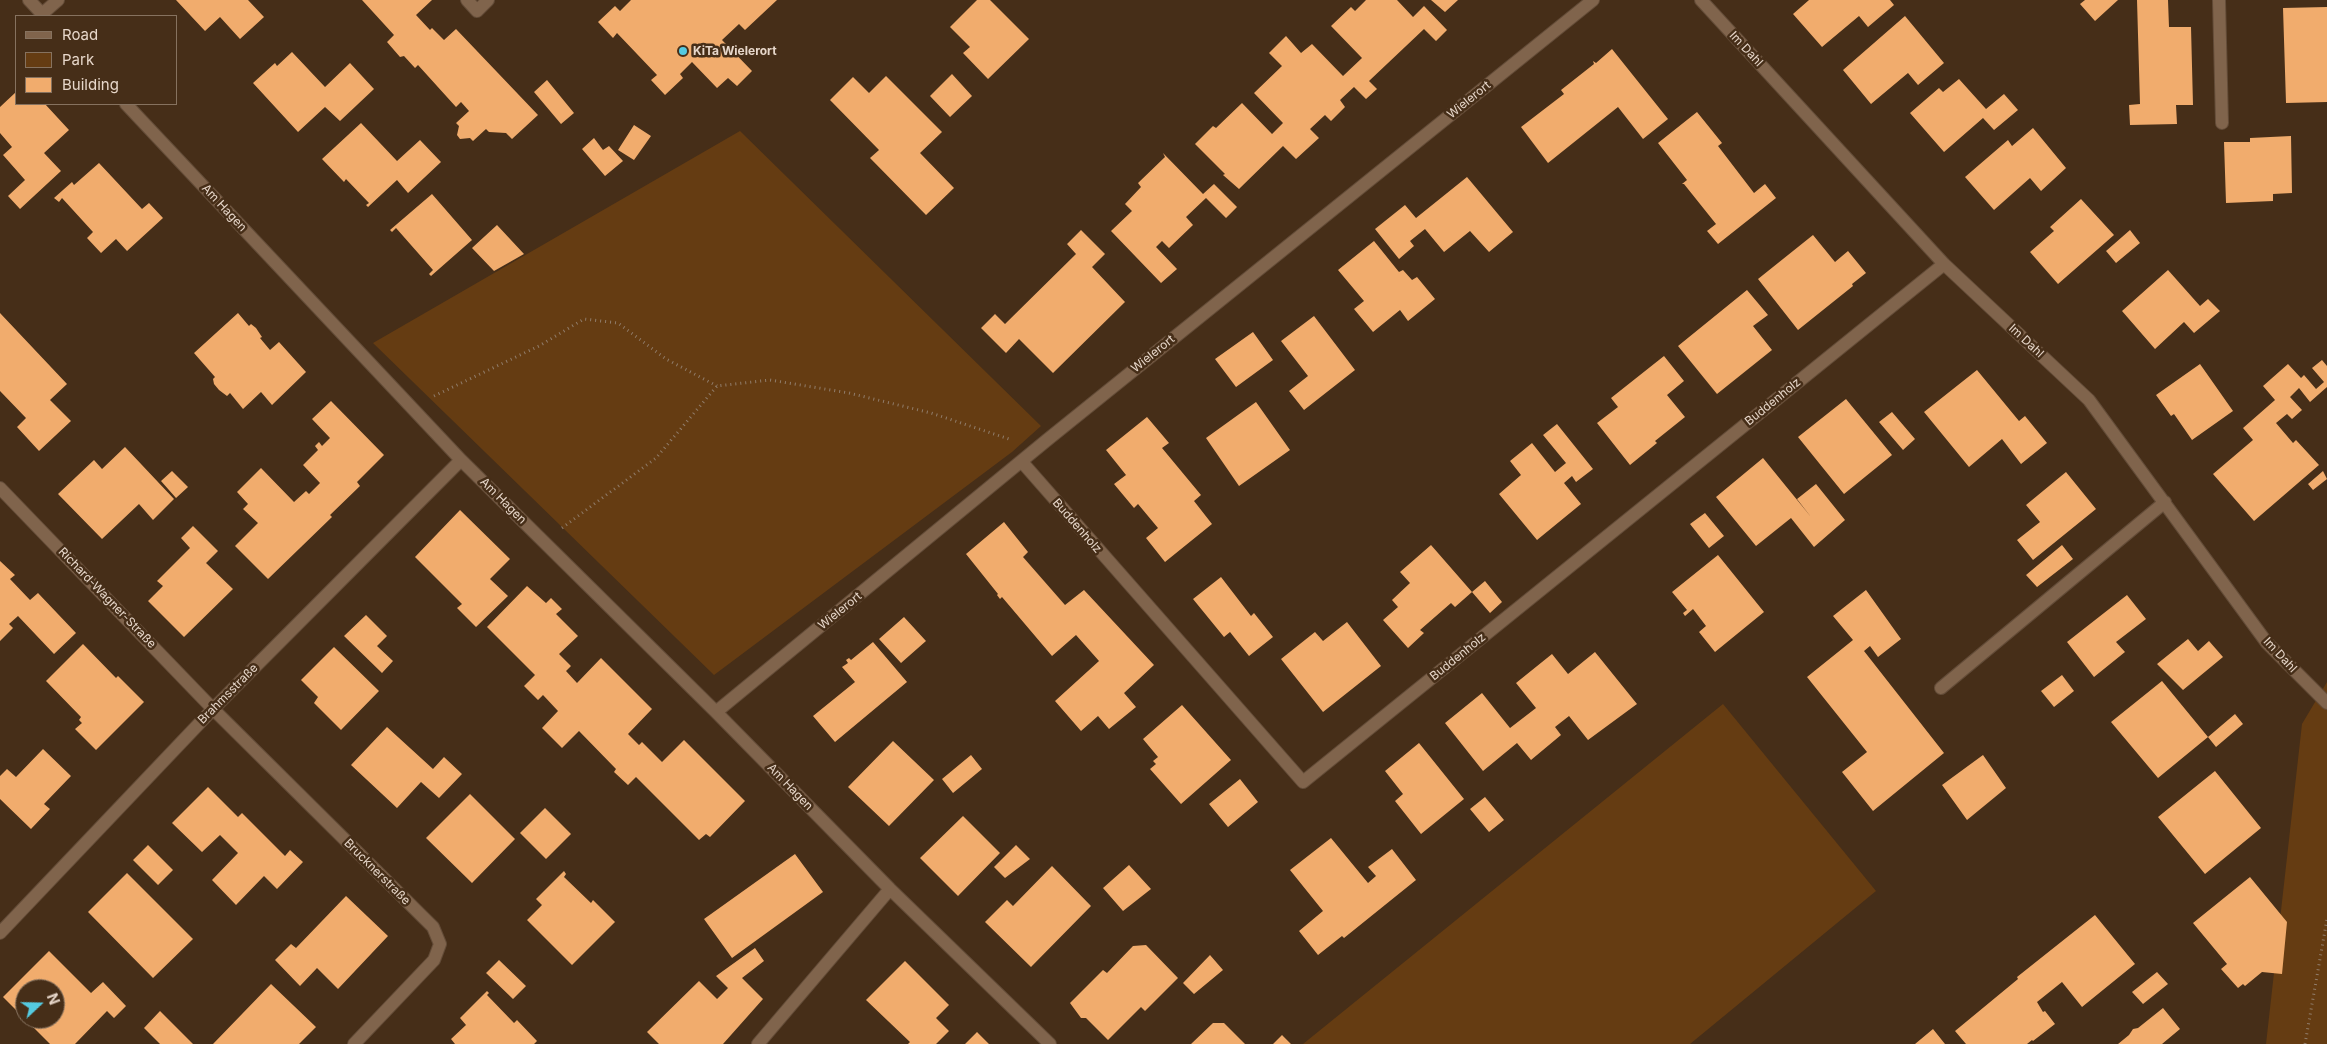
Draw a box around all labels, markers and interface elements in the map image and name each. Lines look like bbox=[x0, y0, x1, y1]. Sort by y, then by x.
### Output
legend bbox=[15, 15, 178, 105]
text: Road bbox=[62, 25, 98, 44]
street label: Im Dahl bbox=[1726, 29, 1766, 69]
place label: KiTa Wielerort bbox=[693, 44, 777, 58]
marker: KiTa Wielerort bbox=[677, 45, 689, 57]
text: Park bbox=[62, 50, 94, 69]
text: Building bbox=[62, 75, 119, 94]
street label: Wielerort bbox=[1444, 78, 1494, 122]
street label: Am Hagen bbox=[199, 181, 249, 235]
street label: Im Dahl bbox=[2006, 321, 2046, 361]
street label: Wielerort bbox=[1128, 332, 1178, 376]
street label: Buddenholz bbox=[1742, 375, 1804, 429]
street label: Am Hagen bbox=[477, 475, 529, 527]
street label: Buddenholz bbox=[1049, 496, 1105, 556]
street label: Richard-Wagner-Straße bbox=[55, 545, 159, 651]
street label: Wielerort bbox=[815, 589, 865, 633]
street label: Buddenholz bbox=[1427, 630, 1489, 684]
street label: Im Dahl bbox=[2260, 635, 2300, 675]
street label: Brahmsstraße bbox=[195, 661, 261, 727]
street label: Am Hagen bbox=[764, 761, 816, 813]
street label: Brucknerstraße bbox=[341, 836, 413, 908]
north arrow bbox=[15, 979, 65, 1029]
text: N bbox=[44, 991, 63, 1007]

